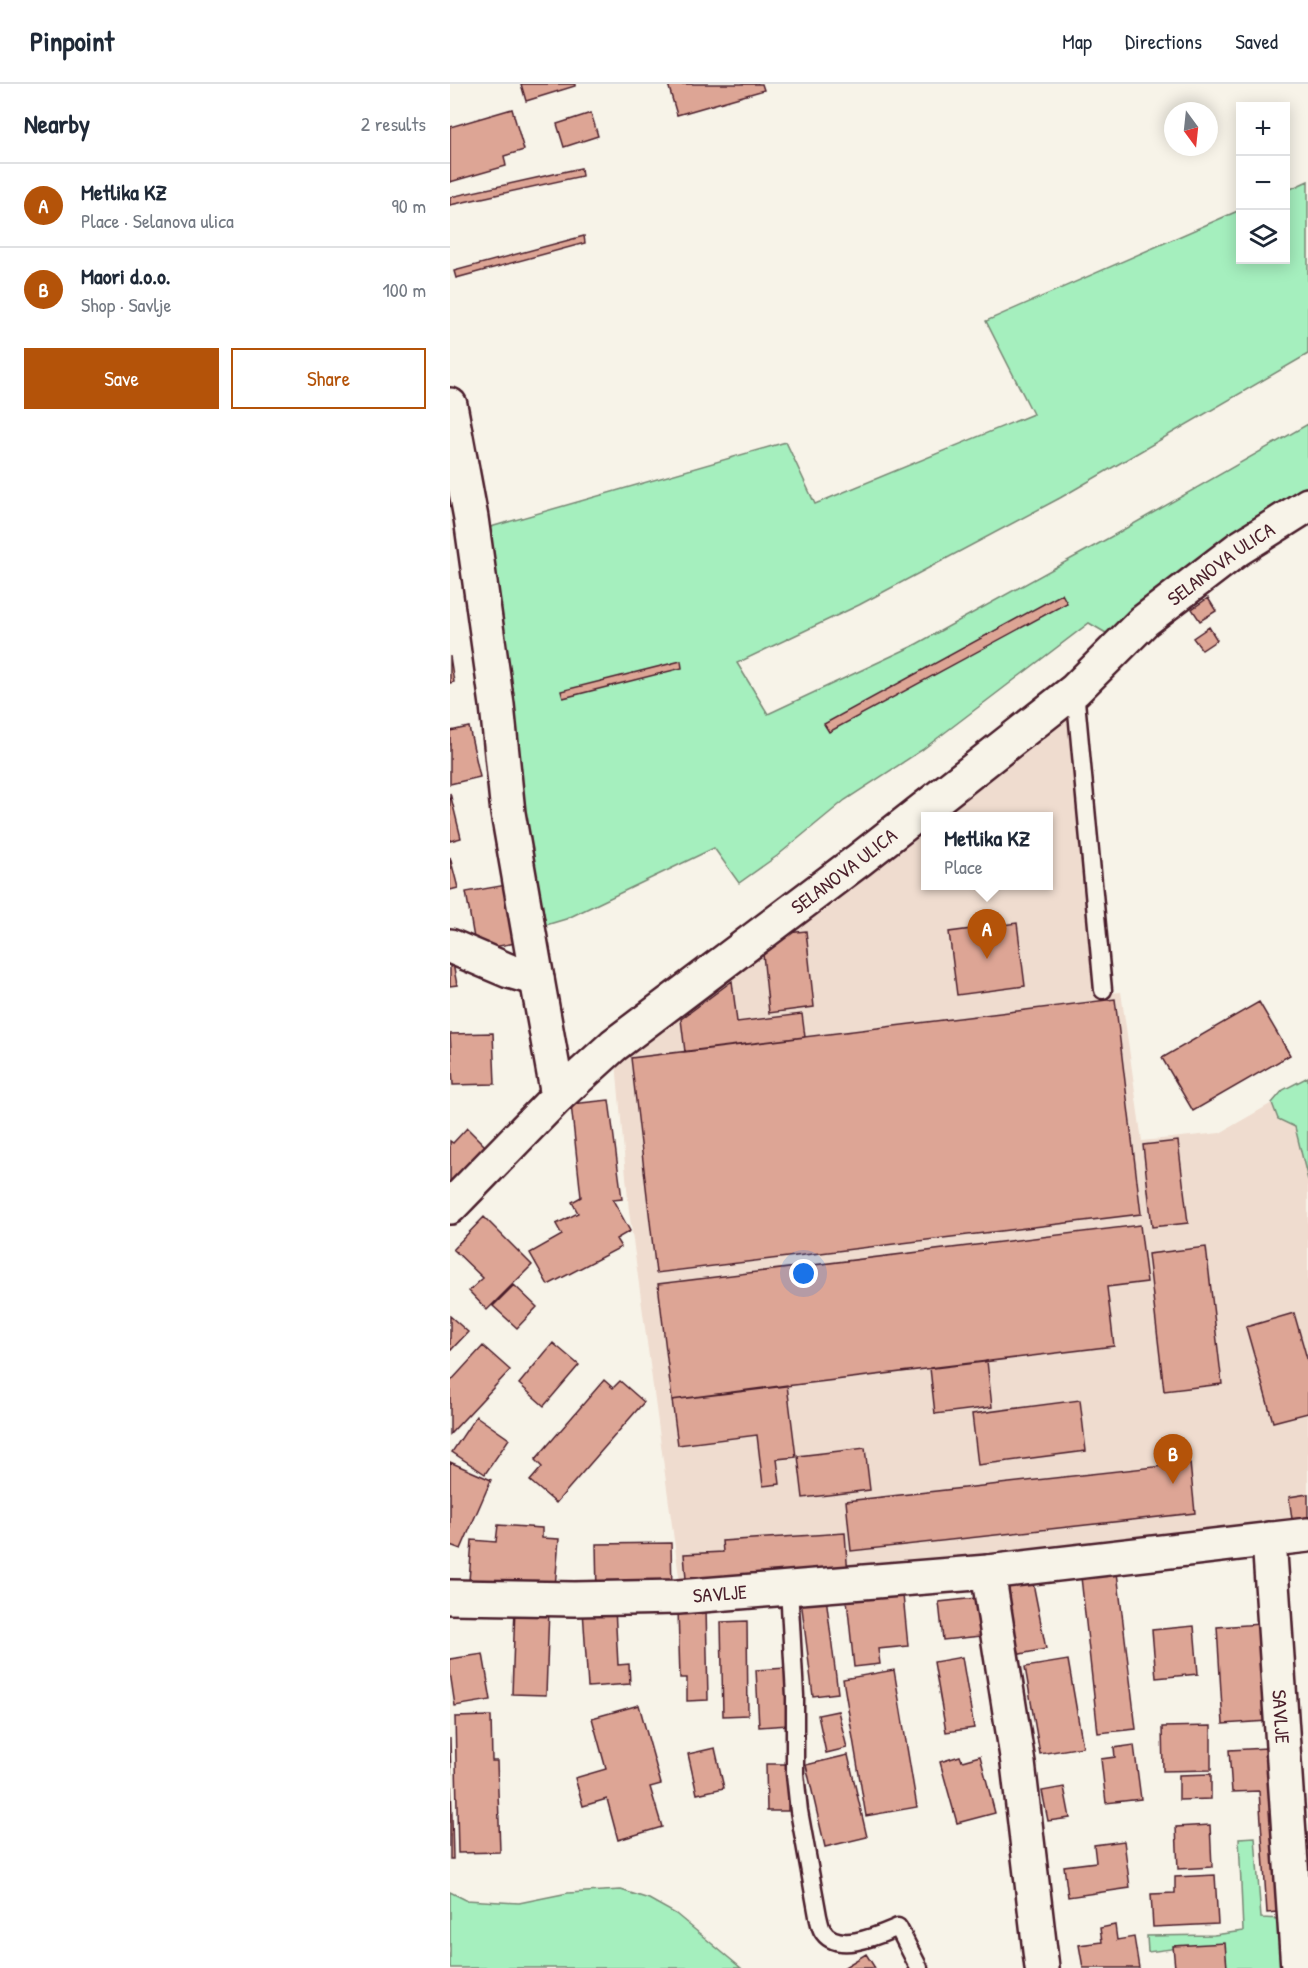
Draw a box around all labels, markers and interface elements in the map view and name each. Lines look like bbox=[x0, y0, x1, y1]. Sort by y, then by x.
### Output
text: Pinpoint bbox=[30, 22, 114, 60]
text: Map bbox=[1062, 27, 1092, 56]
text: Directions bbox=[1125, 27, 1202, 56]
text: Saved bbox=[1235, 27, 1278, 56]
north arrow bbox=[1164, 102, 1218, 156]
map controls bbox=[1236, 102, 1290, 264]
button: + bbox=[1236, 102, 1290, 156]
text: Nearby bbox=[24, 106, 90, 141]
text: 2 results bbox=[361, 110, 426, 137]
button: − bbox=[1236, 156, 1290, 210]
text: Metlika KZ bbox=[81, 177, 167, 207]
text: A bbox=[39, 192, 48, 219]
text: 90 m bbox=[392, 192, 426, 219]
text: Place · Selanova ulica bbox=[81, 207, 234, 234]
button: layers bbox=[1236, 210, 1290, 264]
text: Maori d.o.o. bbox=[81, 261, 170, 291]
text: B bbox=[38, 276, 49, 303]
text: 100 m bbox=[383, 276, 426, 303]
text: Shop · Savlje bbox=[81, 291, 171, 318]
button: Save bbox=[24, 348, 219, 409]
button: Share bbox=[231, 348, 426, 409]
street label: SELANOVA ULICA bbox=[1161, 515, 1280, 611]
popup bbox=[921, 812, 1053, 890]
street label: SELANOVA ULICA bbox=[785, 821, 902, 920]
text: Metlika KZ bbox=[944, 823, 1030, 853]
text: Place bbox=[944, 853, 983, 880]
pin: A bbox=[968, 910, 1006, 959]
your location bbox=[789, 1259, 818, 1288]
pin: B bbox=[1154, 1434, 1192, 1484]
street label: SAVLJE bbox=[692, 1577, 748, 1609]
street label: SAVLJE bbox=[1266, 1689, 1297, 1745]

